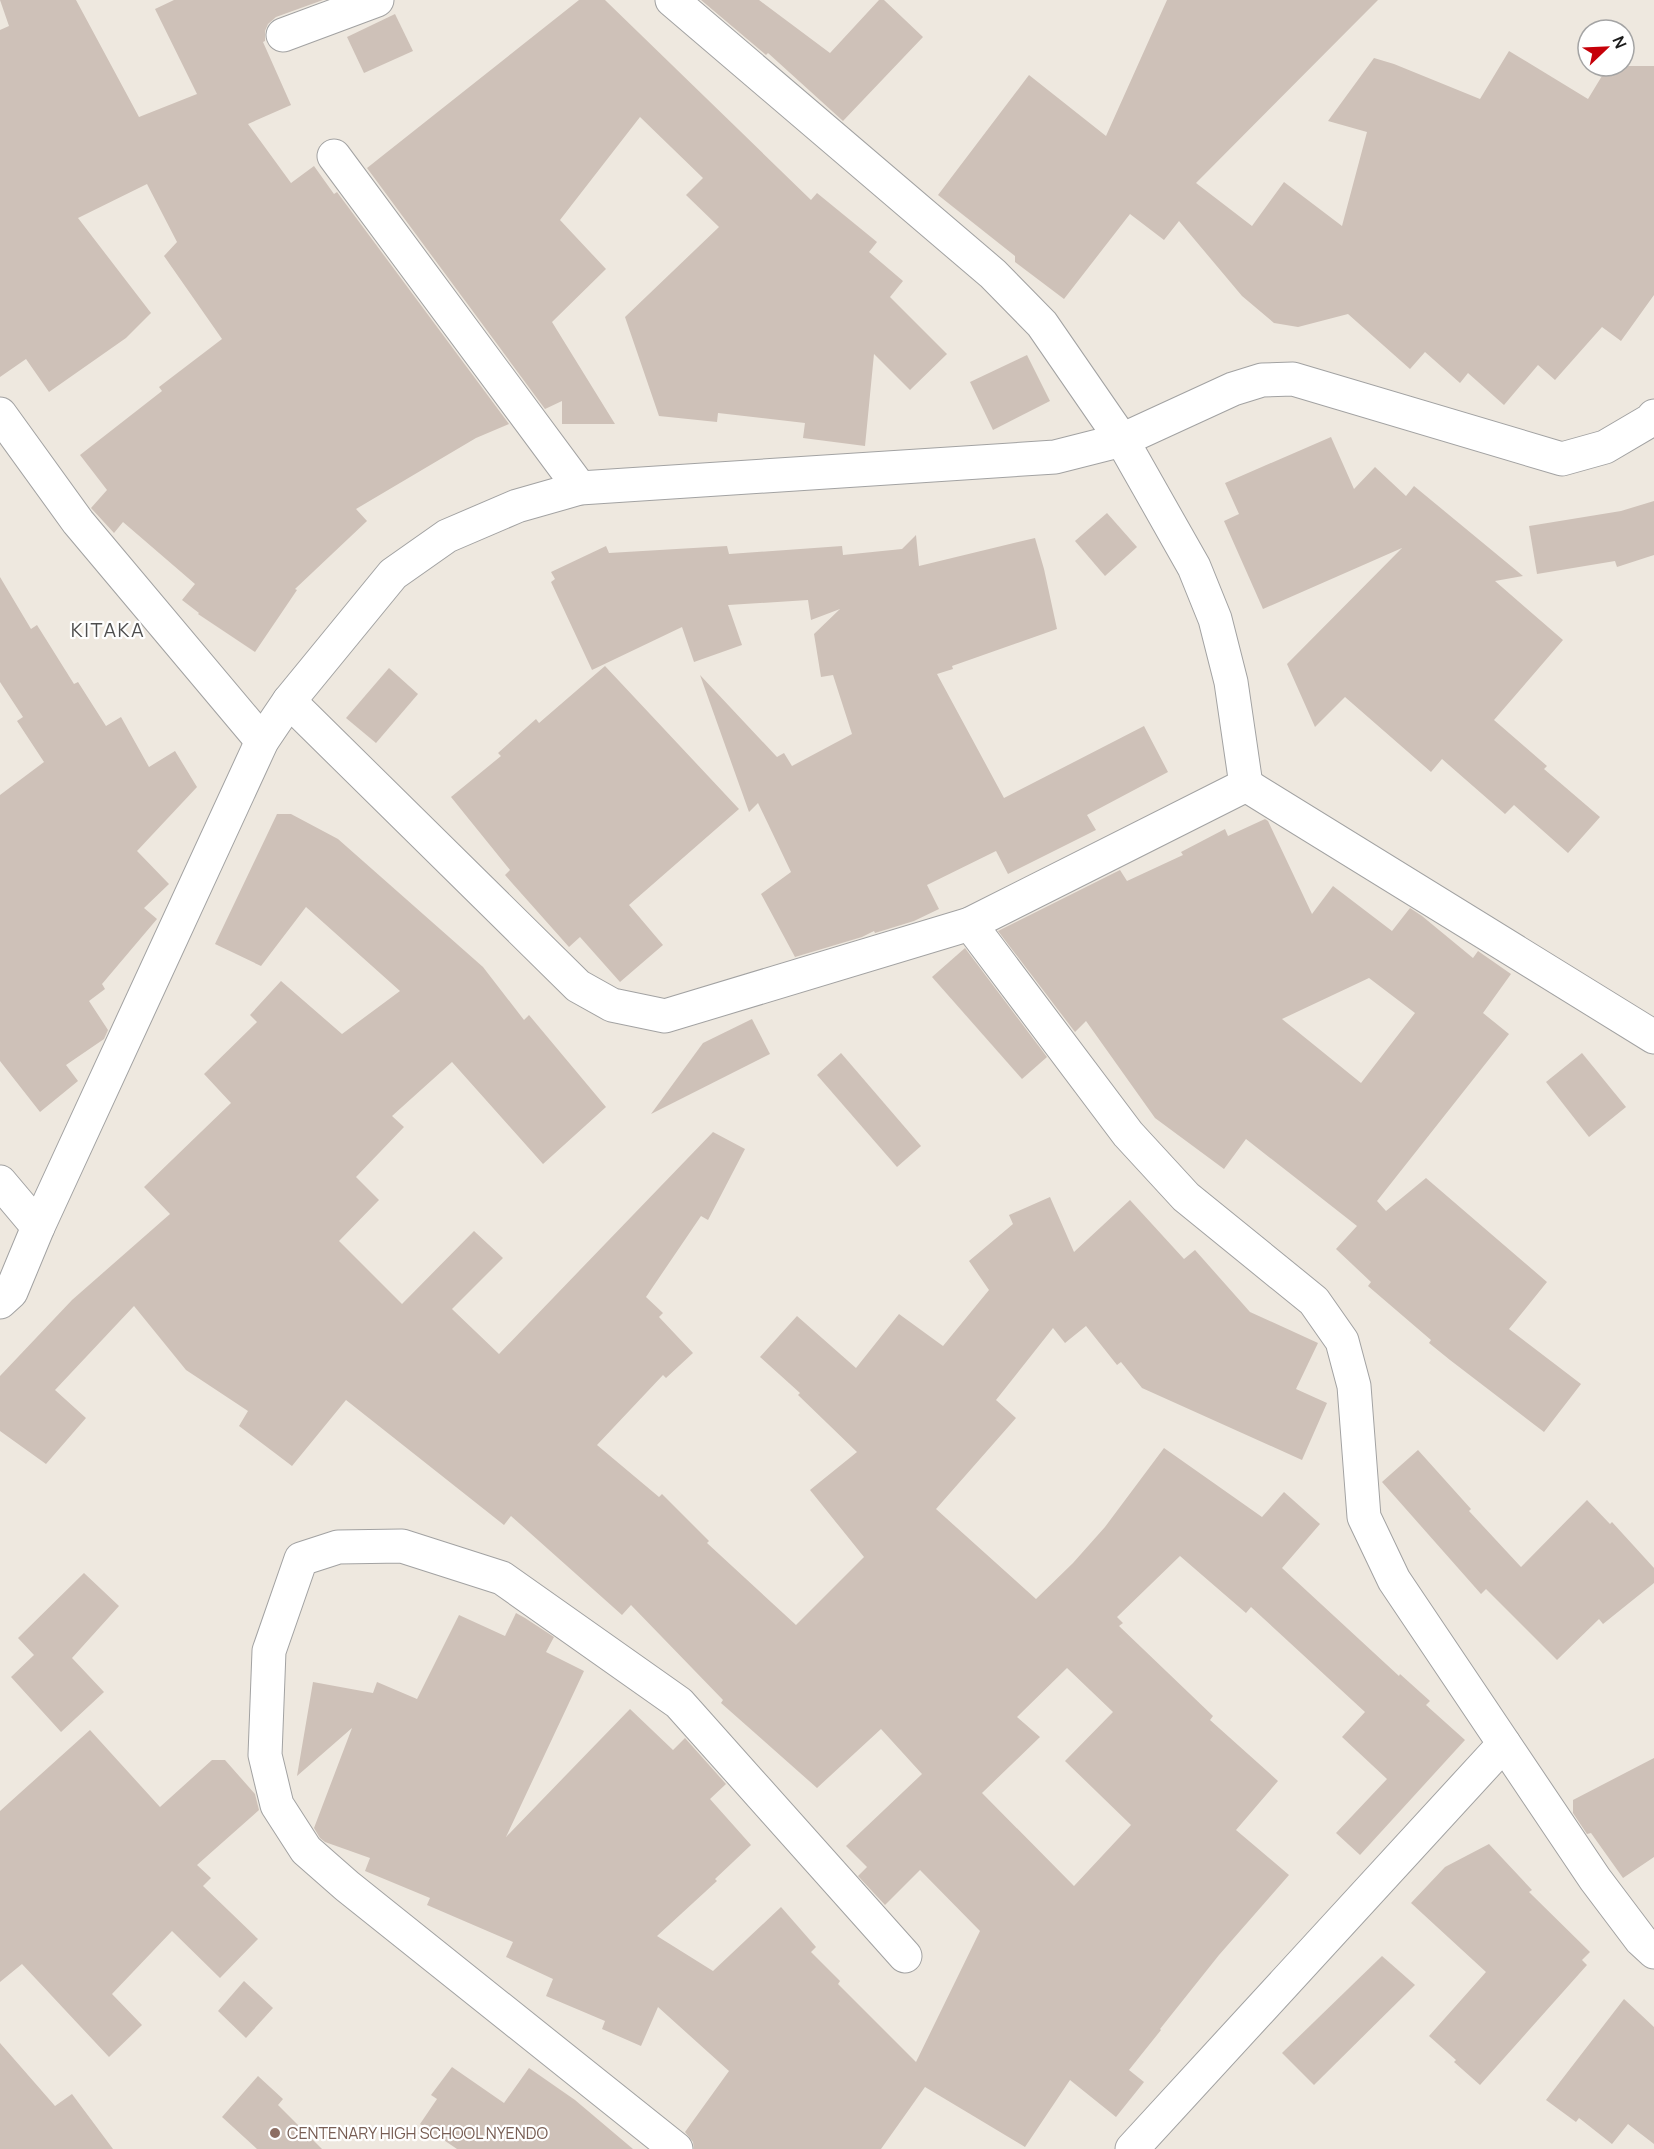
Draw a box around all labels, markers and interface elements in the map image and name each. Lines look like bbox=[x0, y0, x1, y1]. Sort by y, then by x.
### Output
north arrow bbox=[1576, 18, 1636, 78]
text: N bbox=[1607, 33, 1632, 52]
district label: KITAKA bbox=[71, 616, 145, 643]
place label: CENTENARY HIGH SCHOOL NYENDO bbox=[287, 2122, 548, 2144]
marker: CENTENARY HIGH SCHOOL NYENDO bbox=[268, 2126, 282, 2140]

